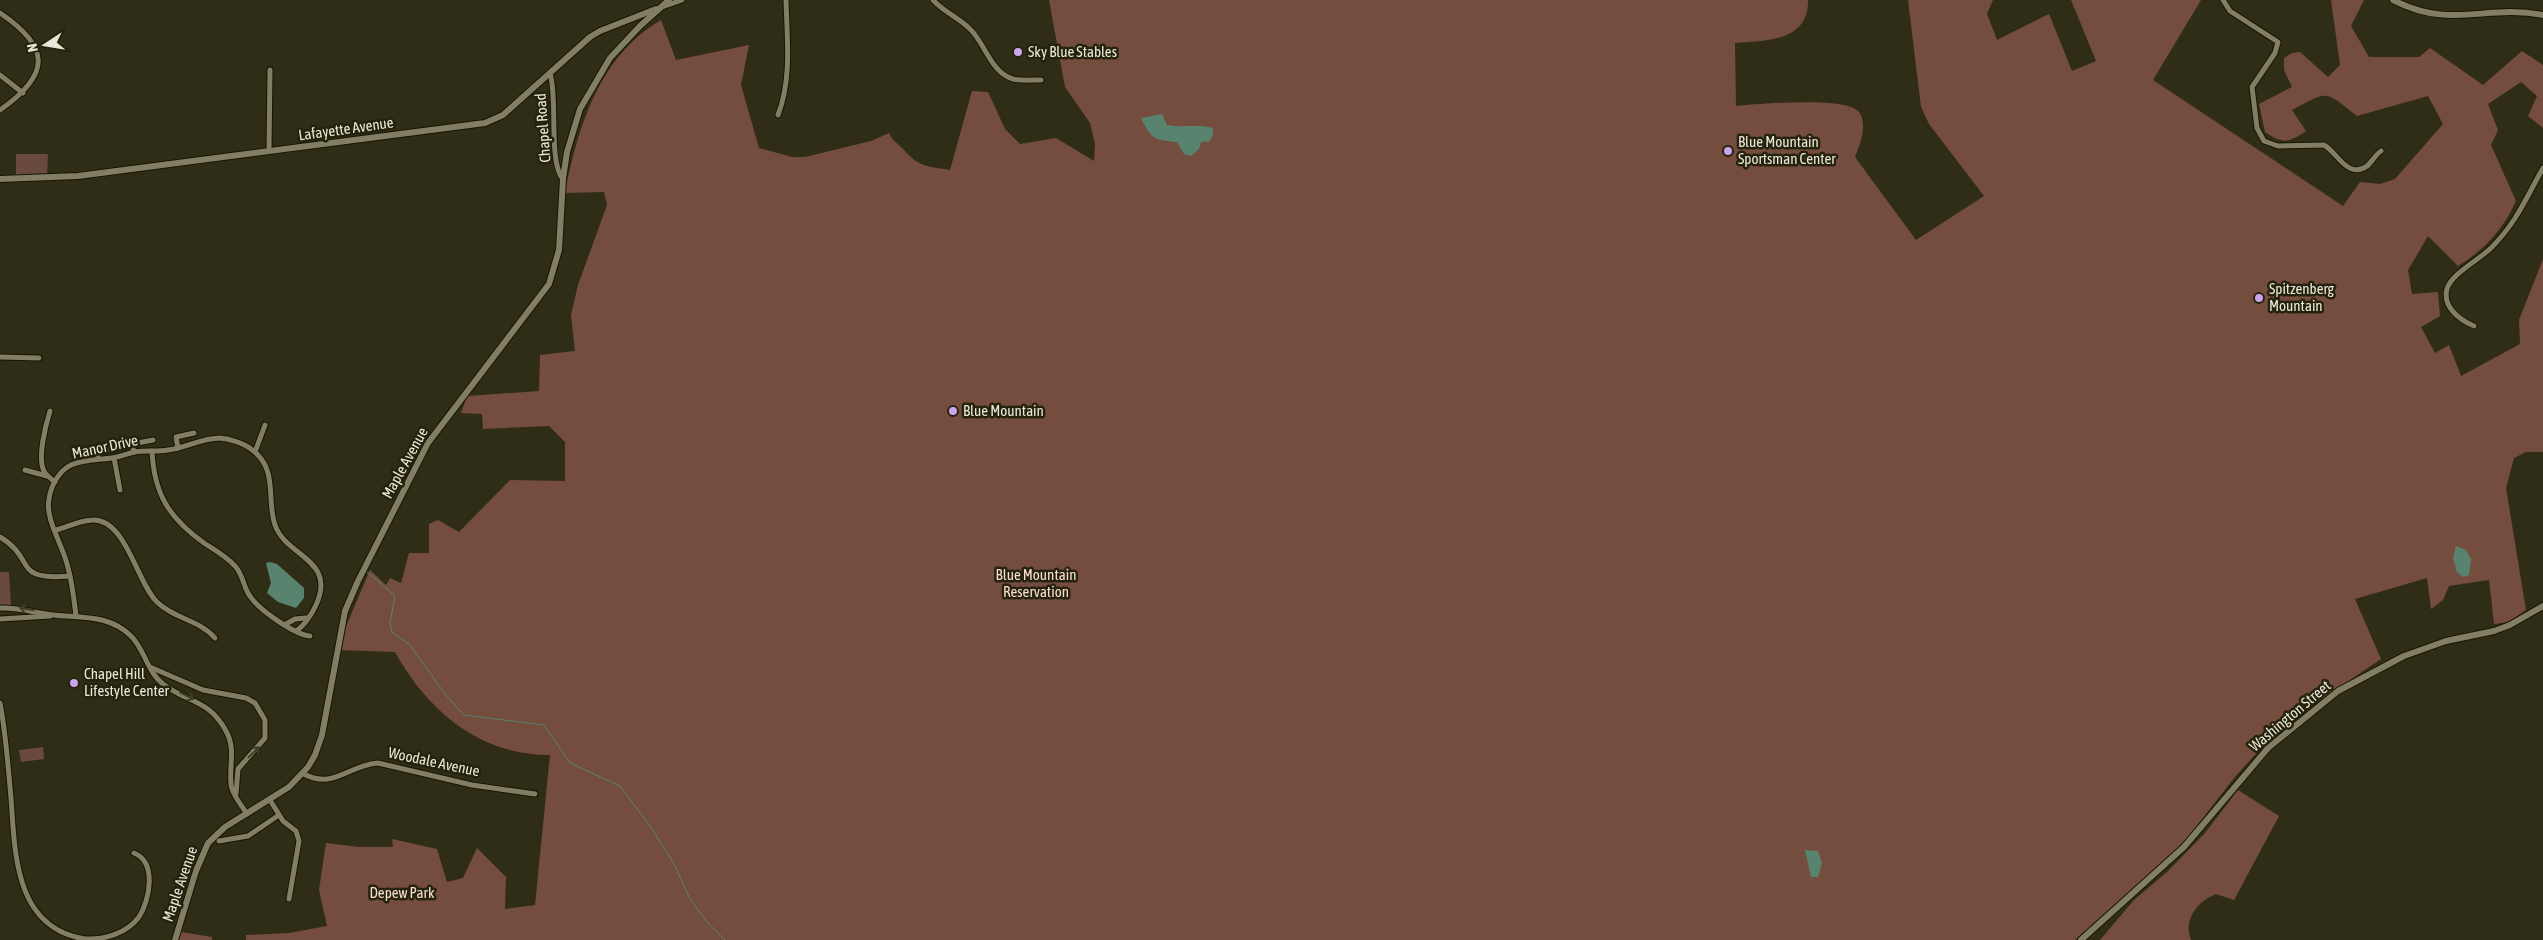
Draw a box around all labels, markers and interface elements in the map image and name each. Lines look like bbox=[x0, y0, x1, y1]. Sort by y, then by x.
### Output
north arrow bbox=[20, 20, 70, 70]
text: N bbox=[24, 42, 41, 53]
place label: Sky Blue Stables bbox=[1028, 43, 1117, 60]
marker: Sky Blue Stables bbox=[1012, 46, 1024, 58]
street label: Chapel Road bbox=[532, 93, 553, 163]
street label: Lafayette Avenue bbox=[297, 113, 395, 144]
place label: Blue Mountain Sportsman Center bbox=[1738, 133, 1836, 167]
marker: Blue Mountain Sportsman Center bbox=[1722, 145, 1734, 157]
place label: Spitzenberg Mountain bbox=[2269, 280, 2334, 314]
marker: Spitzenberg Mountain bbox=[2253, 292, 2265, 304]
place label: Blue Mountain bbox=[963, 402, 1044, 419]
marker: Blue Mountain bbox=[947, 405, 959, 417]
street label: Maple Avenue bbox=[378, 424, 431, 501]
street label: Manor Drive bbox=[70, 431, 140, 462]
park label: Blue Mountain Reservation bbox=[996, 566, 1076, 600]
one-way arrow bbox=[19, 604, 35, 614]
place label: Chapel Hill Lifestyle Center bbox=[84, 665, 170, 699]
marker: Chapel Hill Lifestyle Center bbox=[68, 677, 80, 689]
street label: Washington Street bbox=[2246, 677, 2334, 754]
one-way arrow bbox=[179, 692, 194, 701]
street label: Woodale Avenue bbox=[387, 744, 481, 780]
one-way arrow bbox=[248, 746, 260, 758]
street label: Maple Avenue bbox=[159, 844, 200, 924]
park label: Depew Park bbox=[369, 884, 435, 901]

